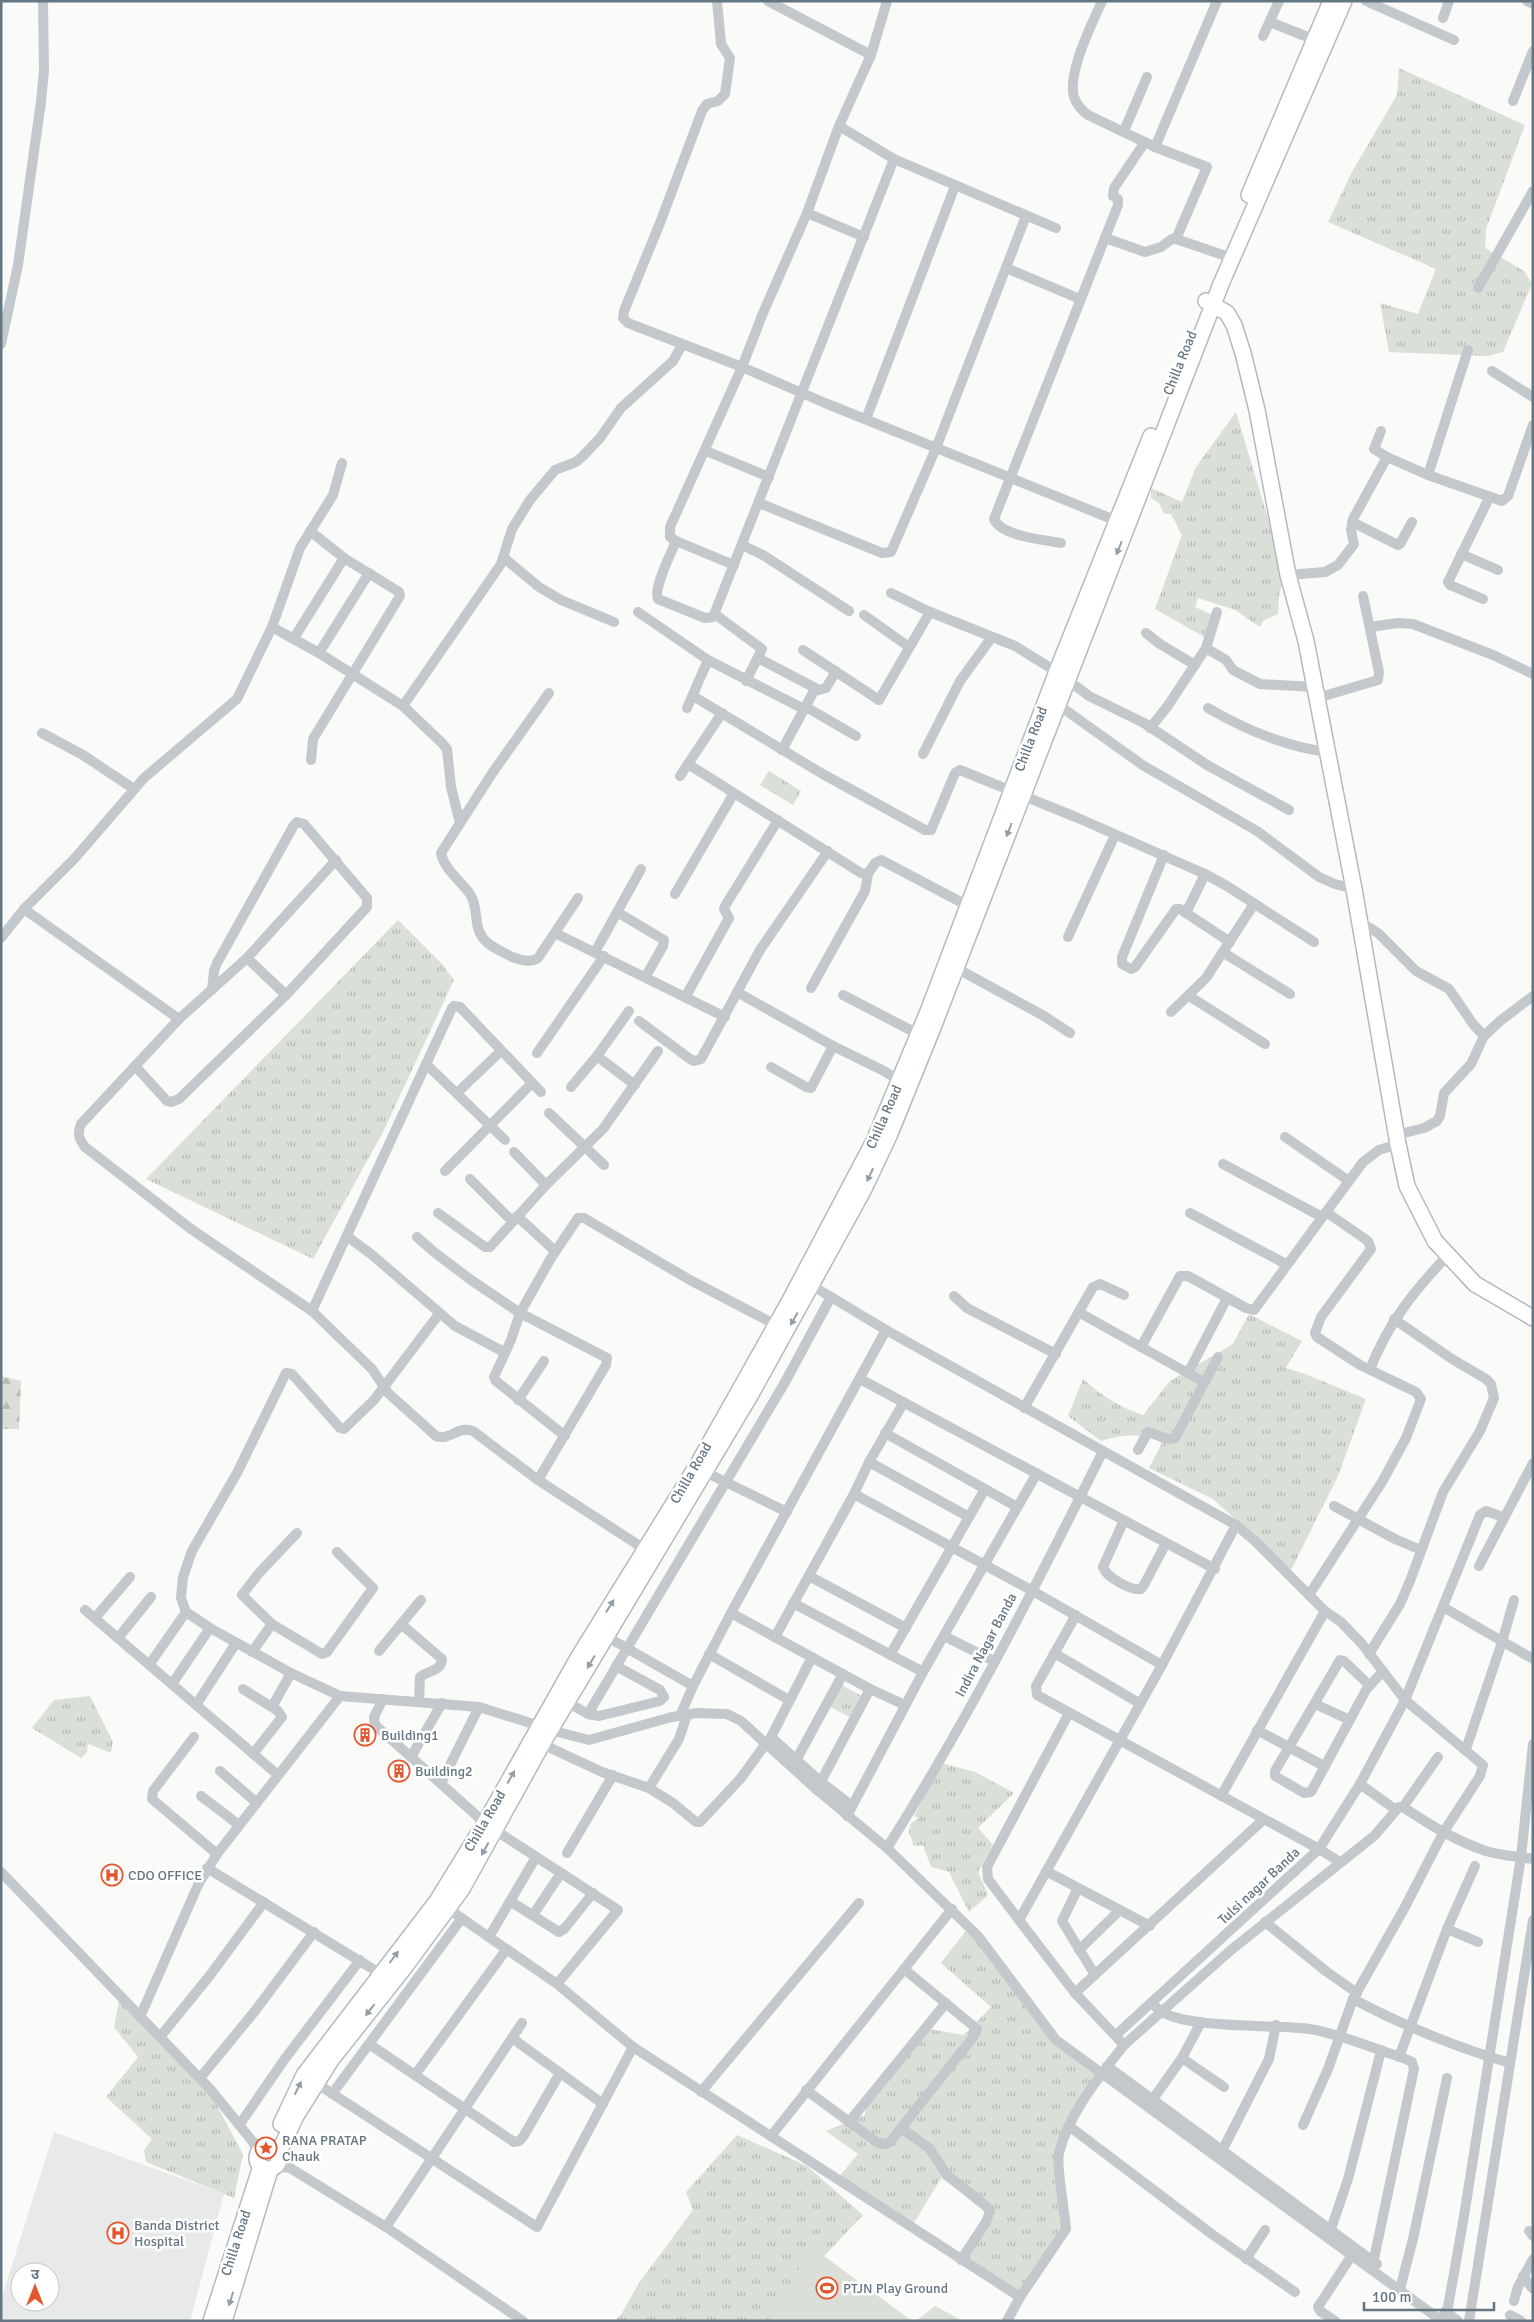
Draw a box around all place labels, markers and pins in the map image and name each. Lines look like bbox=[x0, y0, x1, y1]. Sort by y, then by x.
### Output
building icon: Building1 bbox=[353, 1723, 377, 1747]
place label: Building1 bbox=[381, 1727, 439, 1744]
building icon: Building2 bbox=[387, 1759, 411, 1783]
place label: Building2 bbox=[415, 1763, 473, 1780]
hospital icon: CDO OFFICE bbox=[100, 1863, 124, 1887]
place label: CDO OFFICE bbox=[128, 1867, 202, 1884]
place label: RANA PRATAP Chauk bbox=[282, 2132, 367, 2165]
place icon: RANA PRATAP Chauk bbox=[254, 2136, 278, 2160]
place label: Banda District Hospital bbox=[134, 2217, 219, 2250]
hospital icon: Banda District Hospital bbox=[106, 2221, 130, 2245]
sports icon: PTJN Play Ground bbox=[815, 2276, 839, 2300]
place label: PTJN Play Ground bbox=[843, 2280, 948, 2297]

